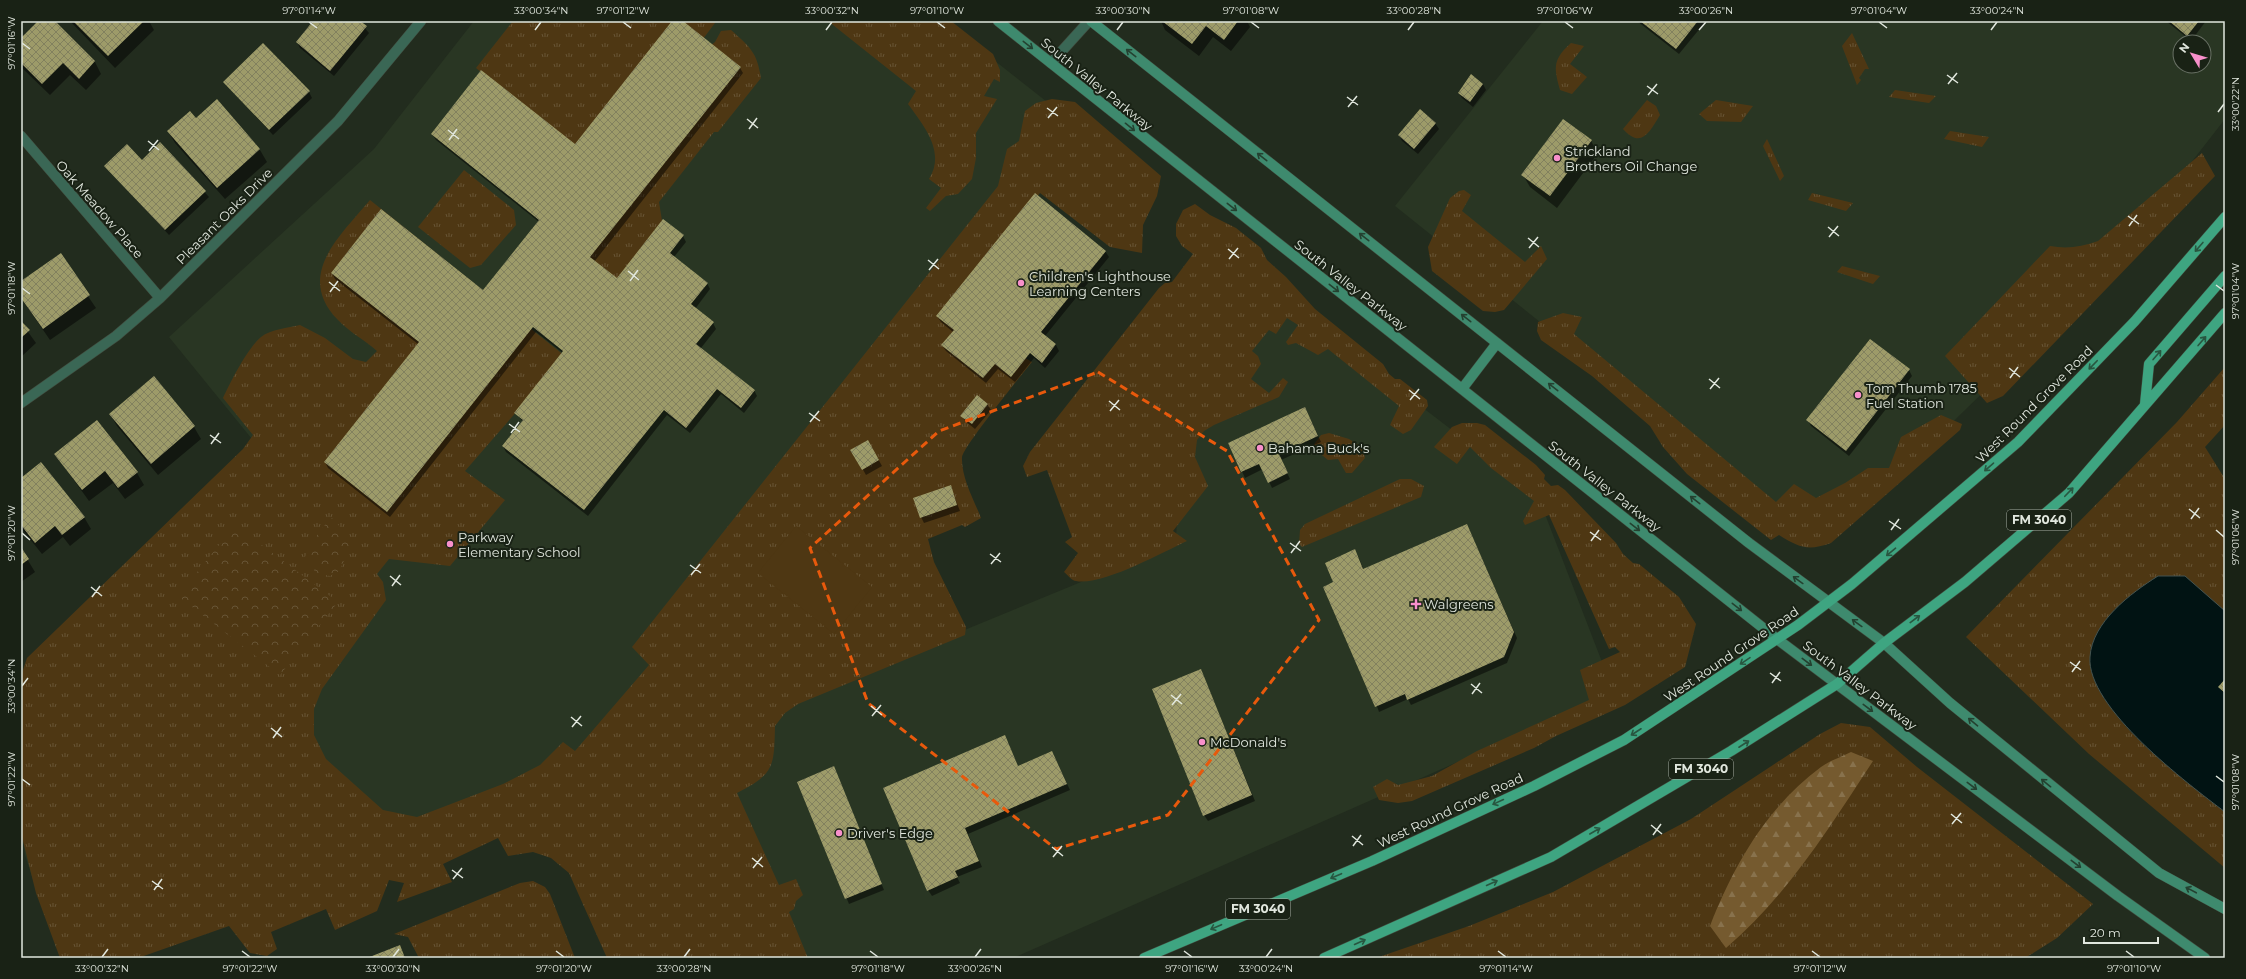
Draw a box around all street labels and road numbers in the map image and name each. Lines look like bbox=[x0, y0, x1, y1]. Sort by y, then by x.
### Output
street label: South Valley Parkway bbox=[1038, 34, 1157, 134]
street label: Oak Meadow Place bbox=[53, 157, 147, 261]
street label: Pleasant Oaks Drive bbox=[173, 164, 276, 267]
street label: South Valley Parkway bbox=[1291, 236, 1411, 335]
street label: West Round Grove Road bbox=[1972, 342, 2096, 466]
street label: South Valley Parkway bbox=[1545, 437, 1665, 536]
road number: FM 3040 bbox=[2007, 510, 2071, 530]
street label: West Round Grove Road bbox=[1661, 603, 1801, 705]
street label: South Valley Parkway bbox=[1800, 637, 1921, 734]
road number: FM 3040 bbox=[1669, 759, 1733, 779]
street label: West Round Grove Road bbox=[1375, 769, 1525, 851]
road number: FM 3040 bbox=[1226, 899, 1290, 919]

